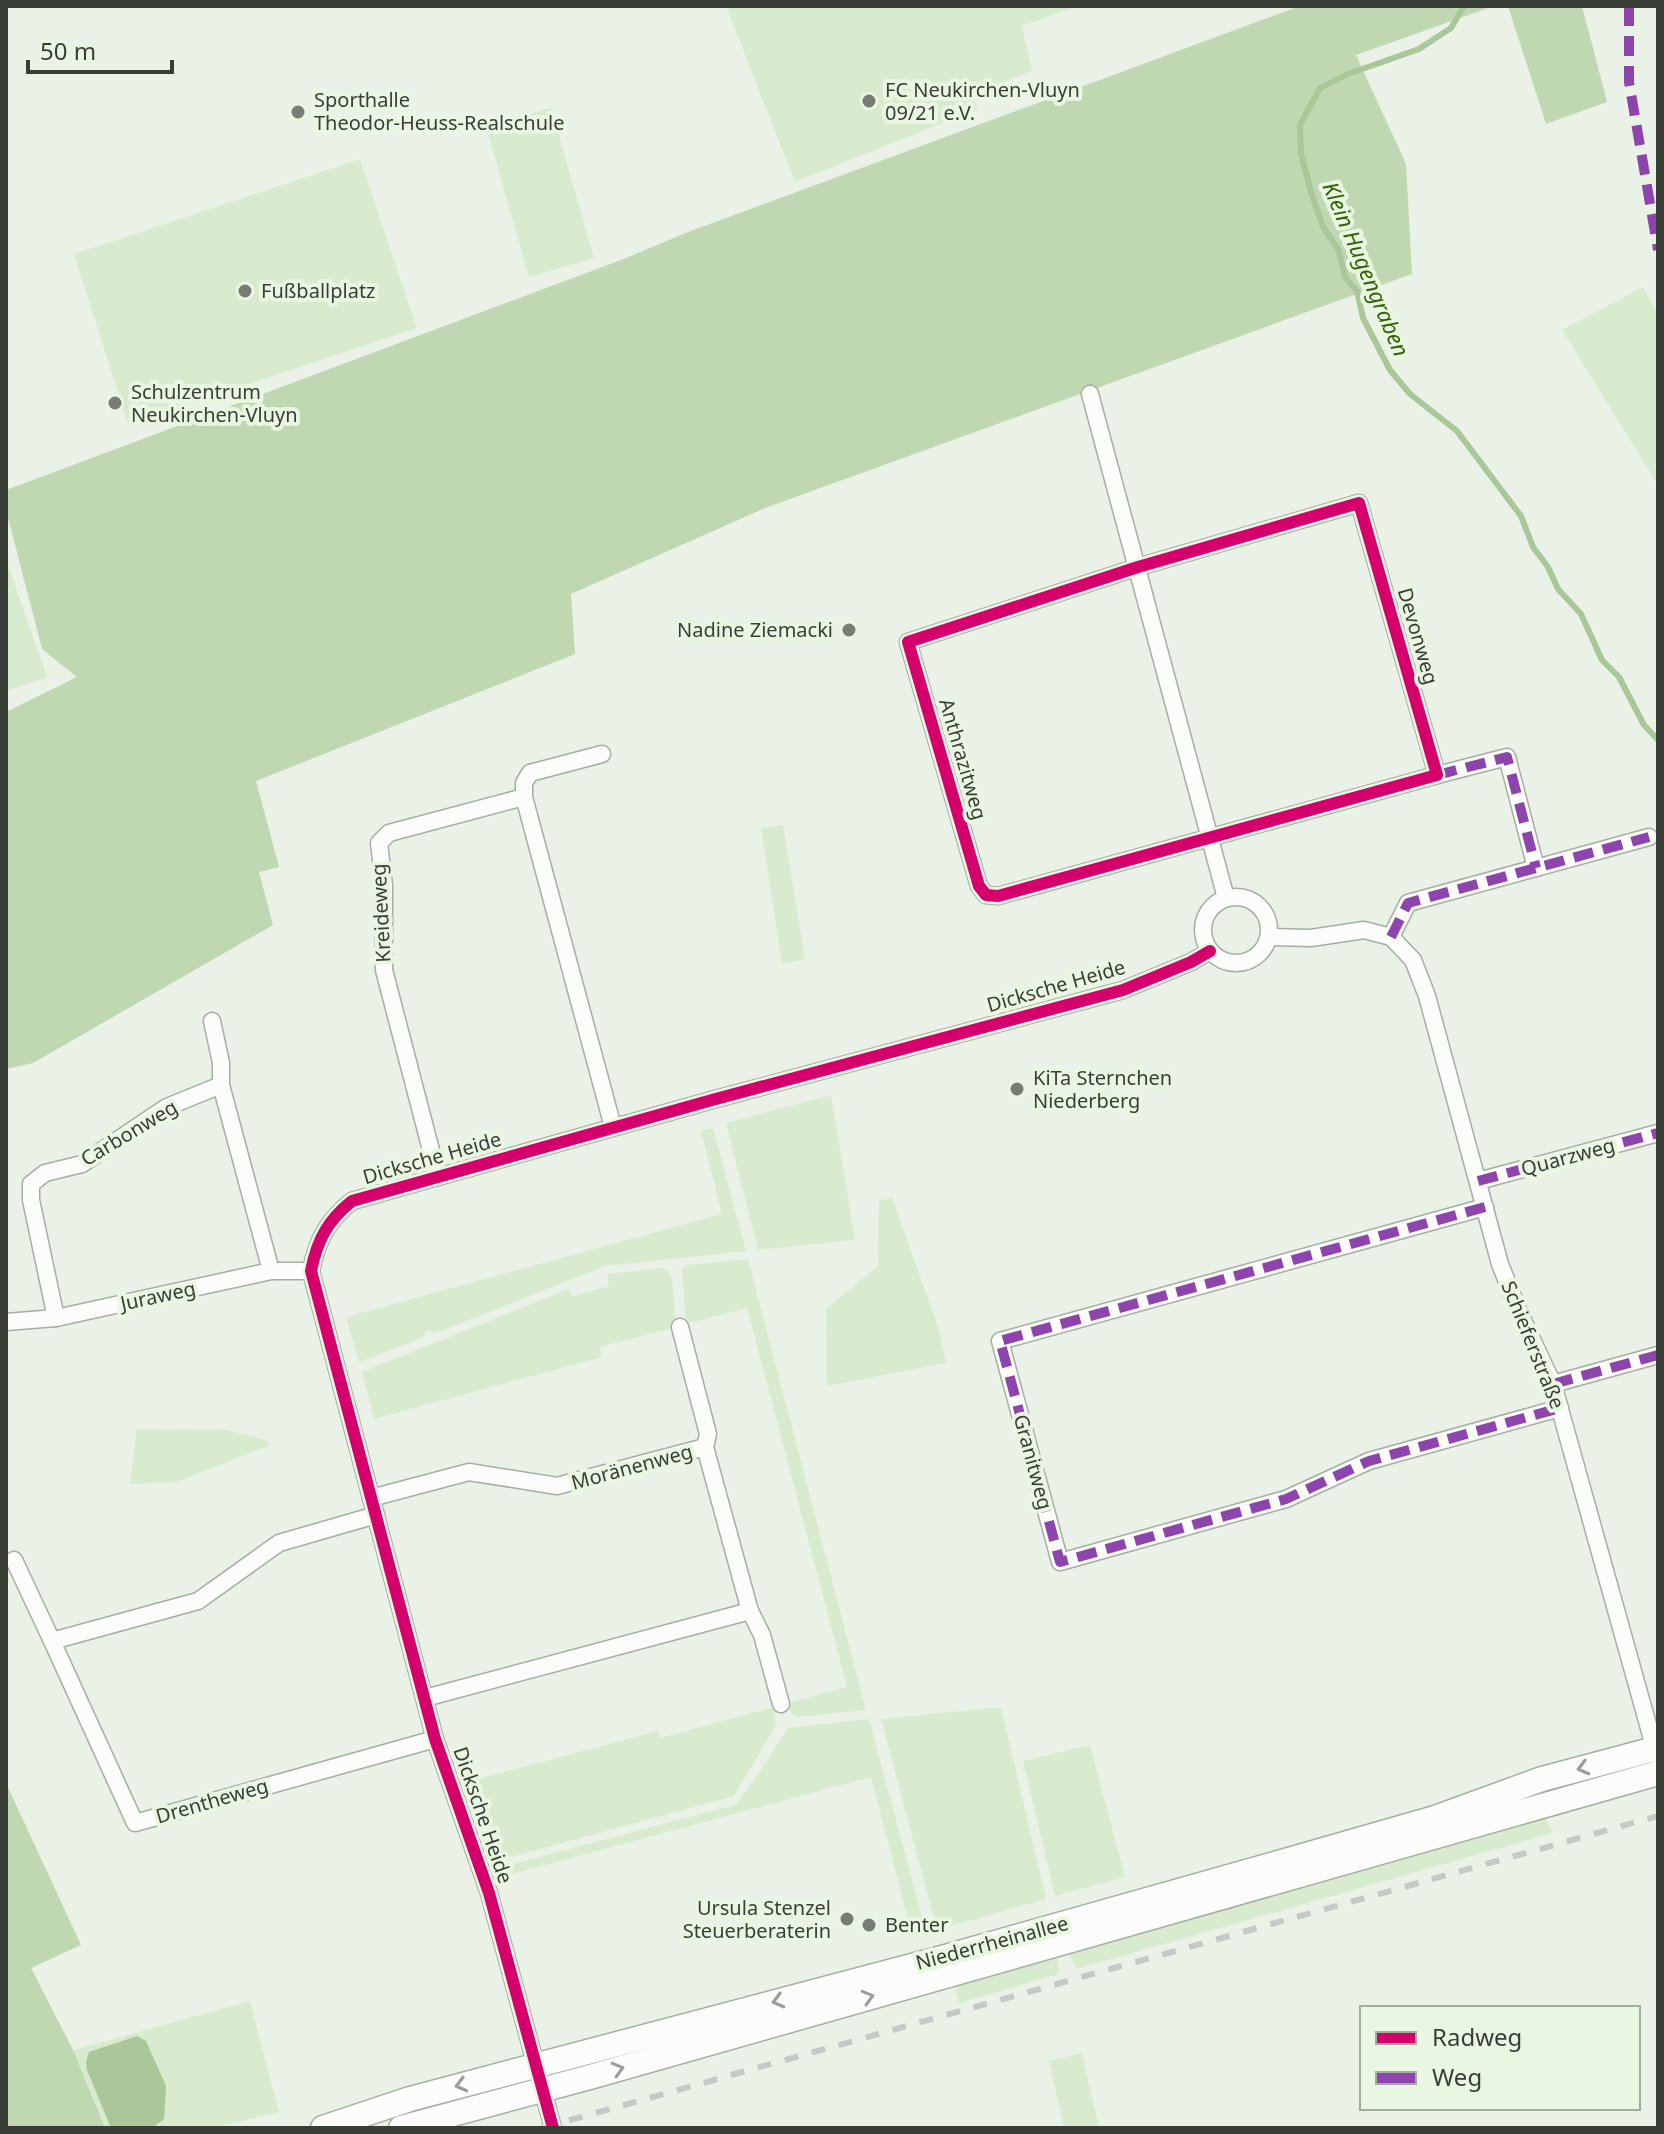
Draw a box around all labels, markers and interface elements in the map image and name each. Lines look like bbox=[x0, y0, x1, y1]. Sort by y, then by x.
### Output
scale bar bbox=[28, 24, 172, 74]
text: 50 m bbox=[40, 34, 96, 67]
place label: FC Neukirchen-Vluyn 09/21 e.V. bbox=[885, 76, 1080, 126]
place label: Sporthalle Theodor-Heuss-Realschule bbox=[314, 86, 564, 136]
marker: FC Neukirchen-Vluyn 09/21 e.V. bbox=[860, 92, 878, 110]
marker: Sporthalle Theodor-Heuss-Realschule bbox=[289, 103, 307, 121]
water label: Klein Hugengraben bbox=[1317, 177, 1417, 361]
place label: Fußballplatz bbox=[261, 277, 376, 304]
marker: Fußballplatz bbox=[236, 282, 254, 300]
place label: Schulzentrum Neukirchen-Vluyn bbox=[131, 378, 298, 428]
marker: Schulzentrum Neukirchen-Vluyn bbox=[106, 394, 124, 412]
street label: Devonweg bbox=[1392, 584, 1445, 687]
place label: Nadine Ziemacki bbox=[677, 616, 833, 643]
marker: Nadine Ziemacki bbox=[840, 621, 858, 639]
street label: Anthrazitweg bbox=[933, 695, 994, 823]
street label: Kreideweg bbox=[364, 863, 397, 963]
street label: Dicksche Heide bbox=[983, 953, 1128, 1018]
place label: KiTa Sternchen Niederberg bbox=[1033, 1064, 1172, 1114]
marker: KiTa Sternchen Niederberg bbox=[1008, 1080, 1026, 1098]
street label: Carbonweg bbox=[75, 1093, 182, 1172]
street label: Dicksche Heide bbox=[359, 1125, 504, 1190]
street label: Quarzweg bbox=[1518, 1131, 1618, 1182]
street label: Juraweg bbox=[116, 1274, 198, 1317]
street label: Schieferstraße bbox=[1496, 1277, 1571, 1413]
street label: Granitweg bbox=[1008, 1411, 1059, 1513]
street label: Moränenweg bbox=[568, 1437, 696, 1496]
street label: Dicksche Heide bbox=[447, 1743, 520, 1887]
one-way arrow bbox=[1576, 1759, 1590, 1776]
street label: Drentheweg bbox=[152, 1772, 271, 1829]
place label: Ursula Stenzel Steuerberaterin bbox=[683, 1894, 831, 1944]
street label: Niederrheinallee bbox=[913, 1909, 1071, 1976]
marker: Ursula Stenzel Steuerberaterin bbox=[838, 1910, 856, 1928]
place label: Benter bbox=[885, 1911, 948, 1938]
marker: Benter bbox=[860, 1916, 878, 1934]
one-way arrow bbox=[861, 1990, 874, 2007]
one-way arrow bbox=[771, 1992, 785, 2008]
legend bbox=[1360, 2006, 1640, 2110]
text: Radweg bbox=[1432, 2020, 1522, 2053]
text: Weg bbox=[1432, 2060, 1482, 2093]
one-way arrow bbox=[611, 2062, 625, 2078]
one-way arrow bbox=[455, 2076, 469, 2092]

